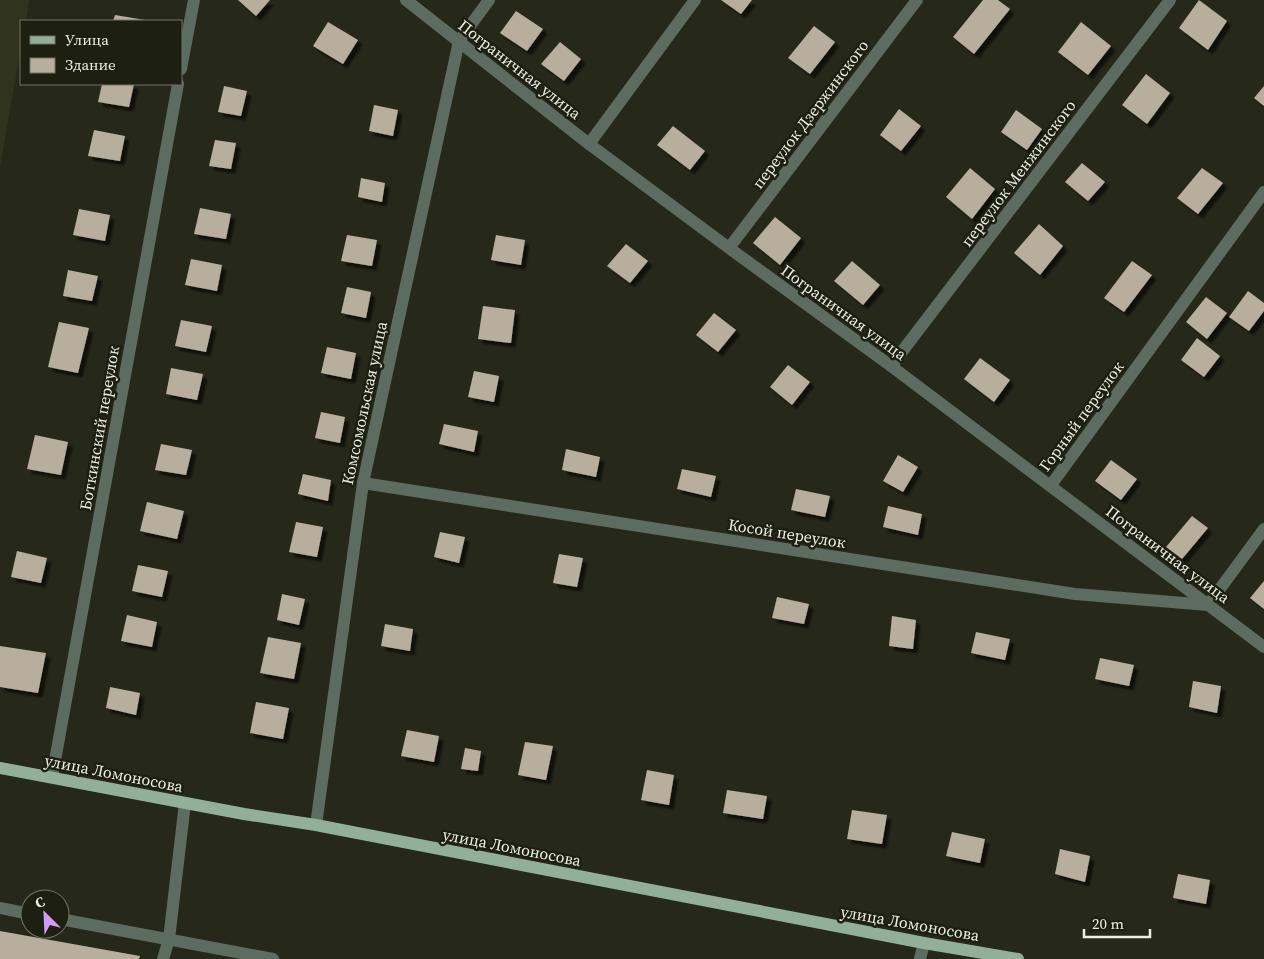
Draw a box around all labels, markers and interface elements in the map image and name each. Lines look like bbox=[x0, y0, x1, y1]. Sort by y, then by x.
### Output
street label: Пограничная улица bbox=[454, 14, 587, 124]
legend bbox=[20, 20, 182, 85]
text: Улица bbox=[65, 29, 109, 50]
street label: переулок Дзержинского bbox=[747, 35, 873, 193]
text: Здание bbox=[65, 54, 116, 75]
street label: переулок Менжинского bbox=[955, 95, 1081, 251]
street label: Пограничная улица bbox=[777, 259, 912, 366]
street label: Комсомольская улица bbox=[336, 319, 392, 487]
street label: Боткинский переулок bbox=[74, 344, 124, 512]
street label: Горный переулок bbox=[1034, 356, 1129, 476]
street label: Пограничная улица bbox=[1101, 500, 1235, 609]
street label: Косой переулок bbox=[727, 513, 847, 553]
street label: улица Ломоносова bbox=[43, 749, 186, 797]
street label: улица Ломоносова bbox=[441, 823, 584, 871]
north arrow bbox=[20, 889, 70, 939]
text: С bbox=[32, 891, 48, 913]
street label: улица Ломоносова bbox=[839, 900, 982, 946]
scale bar bbox=[1084, 906, 1150, 938]
text: 20 m bbox=[1092, 913, 1124, 934]

